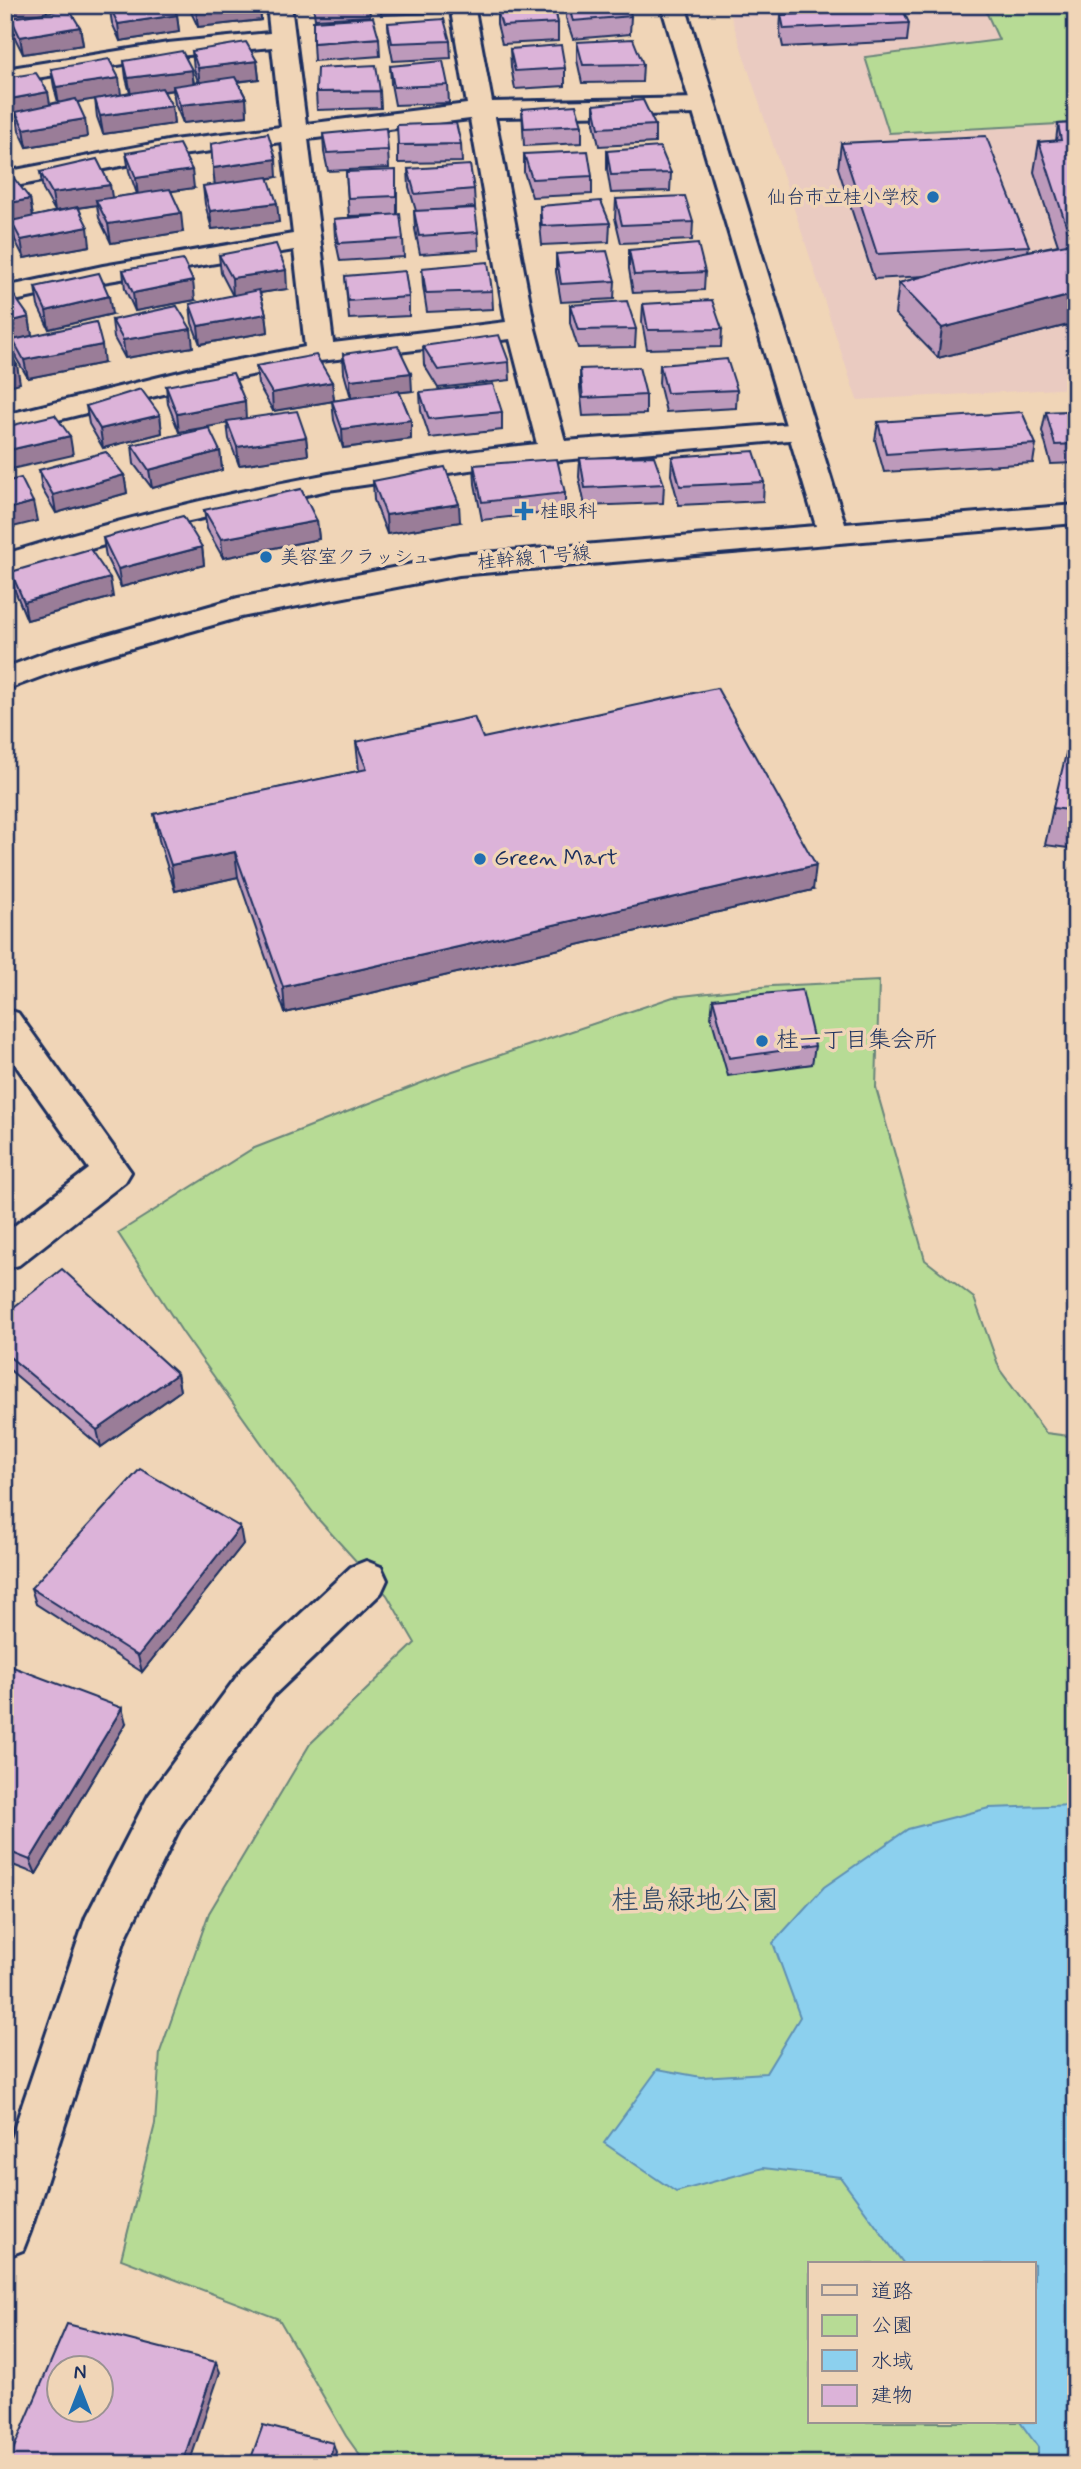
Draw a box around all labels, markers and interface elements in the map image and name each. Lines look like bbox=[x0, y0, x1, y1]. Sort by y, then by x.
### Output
place label: 仙台市立桂小学校 bbox=[767, 185, 919, 210]
marker: 仙台市立桂小学校 bbox=[925, 189, 941, 205]
place label: 桂眼科 bbox=[540, 499, 597, 524]
marker: 桂眼科 bbox=[514, 501, 534, 521]
street label: 桂幹線１号線 bbox=[476, 541, 592, 575]
place label: 美容室クラッシュ bbox=[280, 545, 431, 570]
marker: 美容室クラッシュ bbox=[258, 549, 274, 565]
place label: Green Mart bbox=[494, 844, 618, 874]
marker: Green Mart bbox=[472, 851, 488, 867]
place label: 桂一丁目集会所 bbox=[776, 1026, 937, 1056]
marker: 桂一丁目集会所 bbox=[754, 1033, 770, 1049]
park label: 桂島緑地公園 bbox=[611, 1883, 779, 1920]
legend bbox=[808, 2262, 1036, 2424]
text: 道路 bbox=[871, 2278, 913, 2306]
text: 公園 bbox=[871, 2312, 913, 2340]
text: 水域 bbox=[871, 2348, 913, 2376]
north arrow bbox=[46, 2354, 116, 2424]
text: N bbox=[74, 2361, 86, 2386]
text: 建物 bbox=[871, 2382, 913, 2410]

